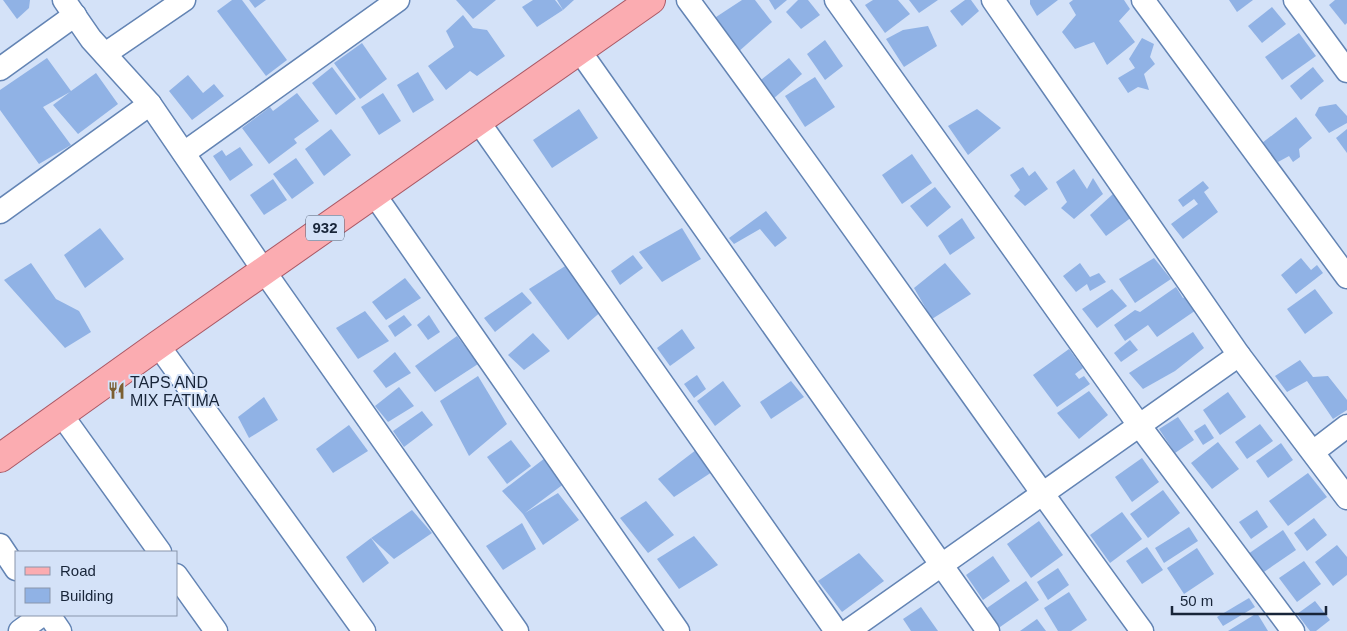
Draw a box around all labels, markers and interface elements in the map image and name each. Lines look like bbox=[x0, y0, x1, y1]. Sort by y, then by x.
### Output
road number: 932 bbox=[306, 216, 344, 240]
place label: TAPS AND MIX FATIMA bbox=[130, 374, 220, 409]
restaurant icon: TAPS AND MIX FATIMA bbox=[106, 381, 126, 401]
legend bbox=[15, 551, 178, 616]
text: Road bbox=[60, 562, 96, 579]
scale bar bbox=[1172, 584, 1326, 616]
text: Building bbox=[60, 587, 113, 604]
text: 50 m bbox=[1180, 592, 1213, 609]

